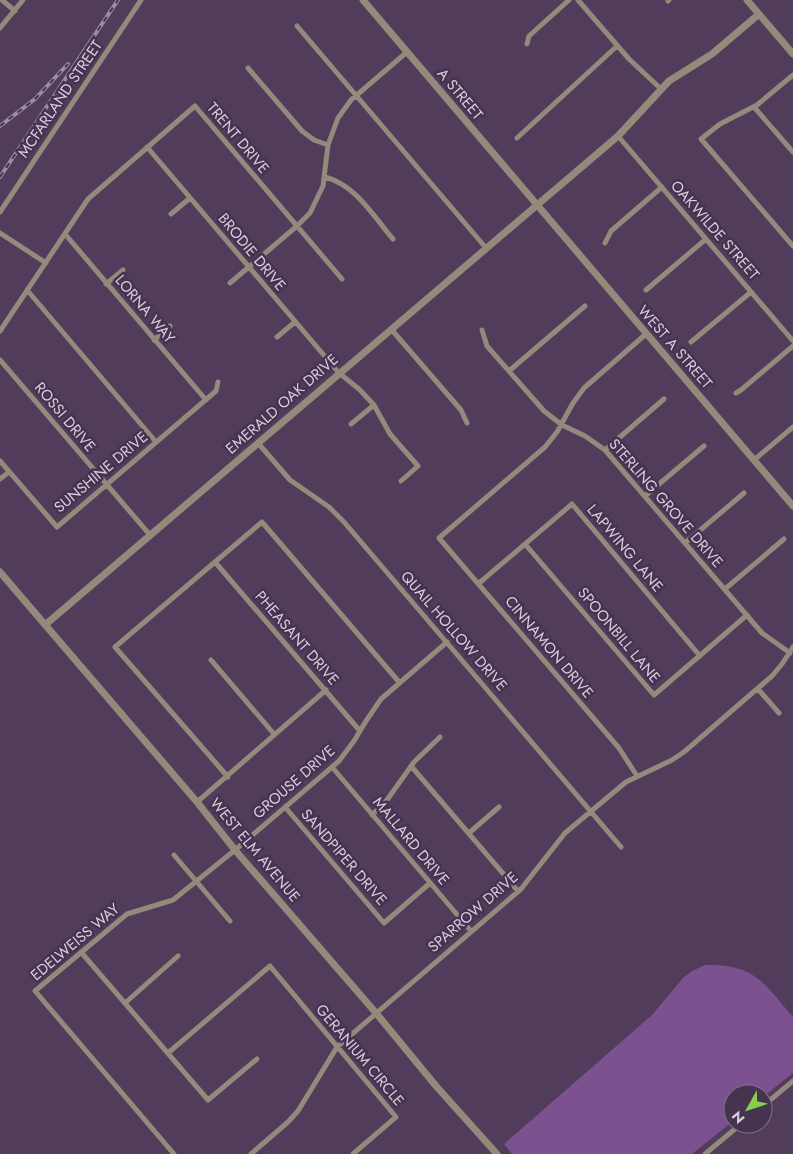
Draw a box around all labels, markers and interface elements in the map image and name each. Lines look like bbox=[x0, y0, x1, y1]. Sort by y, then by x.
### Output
street label: MCFARLAND STREET bbox=[12, 36, 108, 162]
street label: A STREET bbox=[432, 63, 488, 125]
street label: TRENT DRIVE bbox=[202, 98, 274, 178]
street label: OAKWILDE STREET bbox=[666, 175, 764, 285]
street label: BRODIE DRIVE bbox=[213, 208, 291, 296]
street label: LORNA WAY bbox=[110, 270, 181, 348]
street label: WEST A STREET bbox=[632, 300, 718, 394]
street label: EMERALD OAK DRIVE bbox=[221, 349, 343, 459]
street label: ROSSI DRIVE bbox=[29, 377, 101, 457]
street label: SUNSHINE DRIVE bbox=[49, 426, 153, 518]
street label: STERLING GROVE DRIVE bbox=[604, 434, 728, 572]
street label: LAPWING LANE bbox=[582, 499, 668, 597]
street label: QUAIL HOLLOW DRIVE bbox=[396, 566, 512, 696]
street label: SPOONBILL LANE bbox=[572, 582, 666, 688]
street label: PHEASANT DRIVE bbox=[250, 586, 344, 690]
street label: CINNAMON DRIVE bbox=[500, 591, 598, 703]
street label: GROUSE DRIVE bbox=[248, 740, 340, 824]
street label: MALLARD DRIVE bbox=[367, 792, 455, 890]
street label: WEST ELM AVENUE bbox=[205, 793, 305, 907]
street label: SANDPIPER DRIVE bbox=[296, 804, 392, 910]
street label: SPARROW DRIVE bbox=[423, 867, 523, 957]
street label: EDELWEISS WAY bbox=[26, 898, 125, 986]
street label: GERANIUM CIRCLE bbox=[311, 999, 409, 1111]
north arrow bbox=[723, 1084, 773, 1134]
text: N bbox=[727, 1107, 749, 1128]

